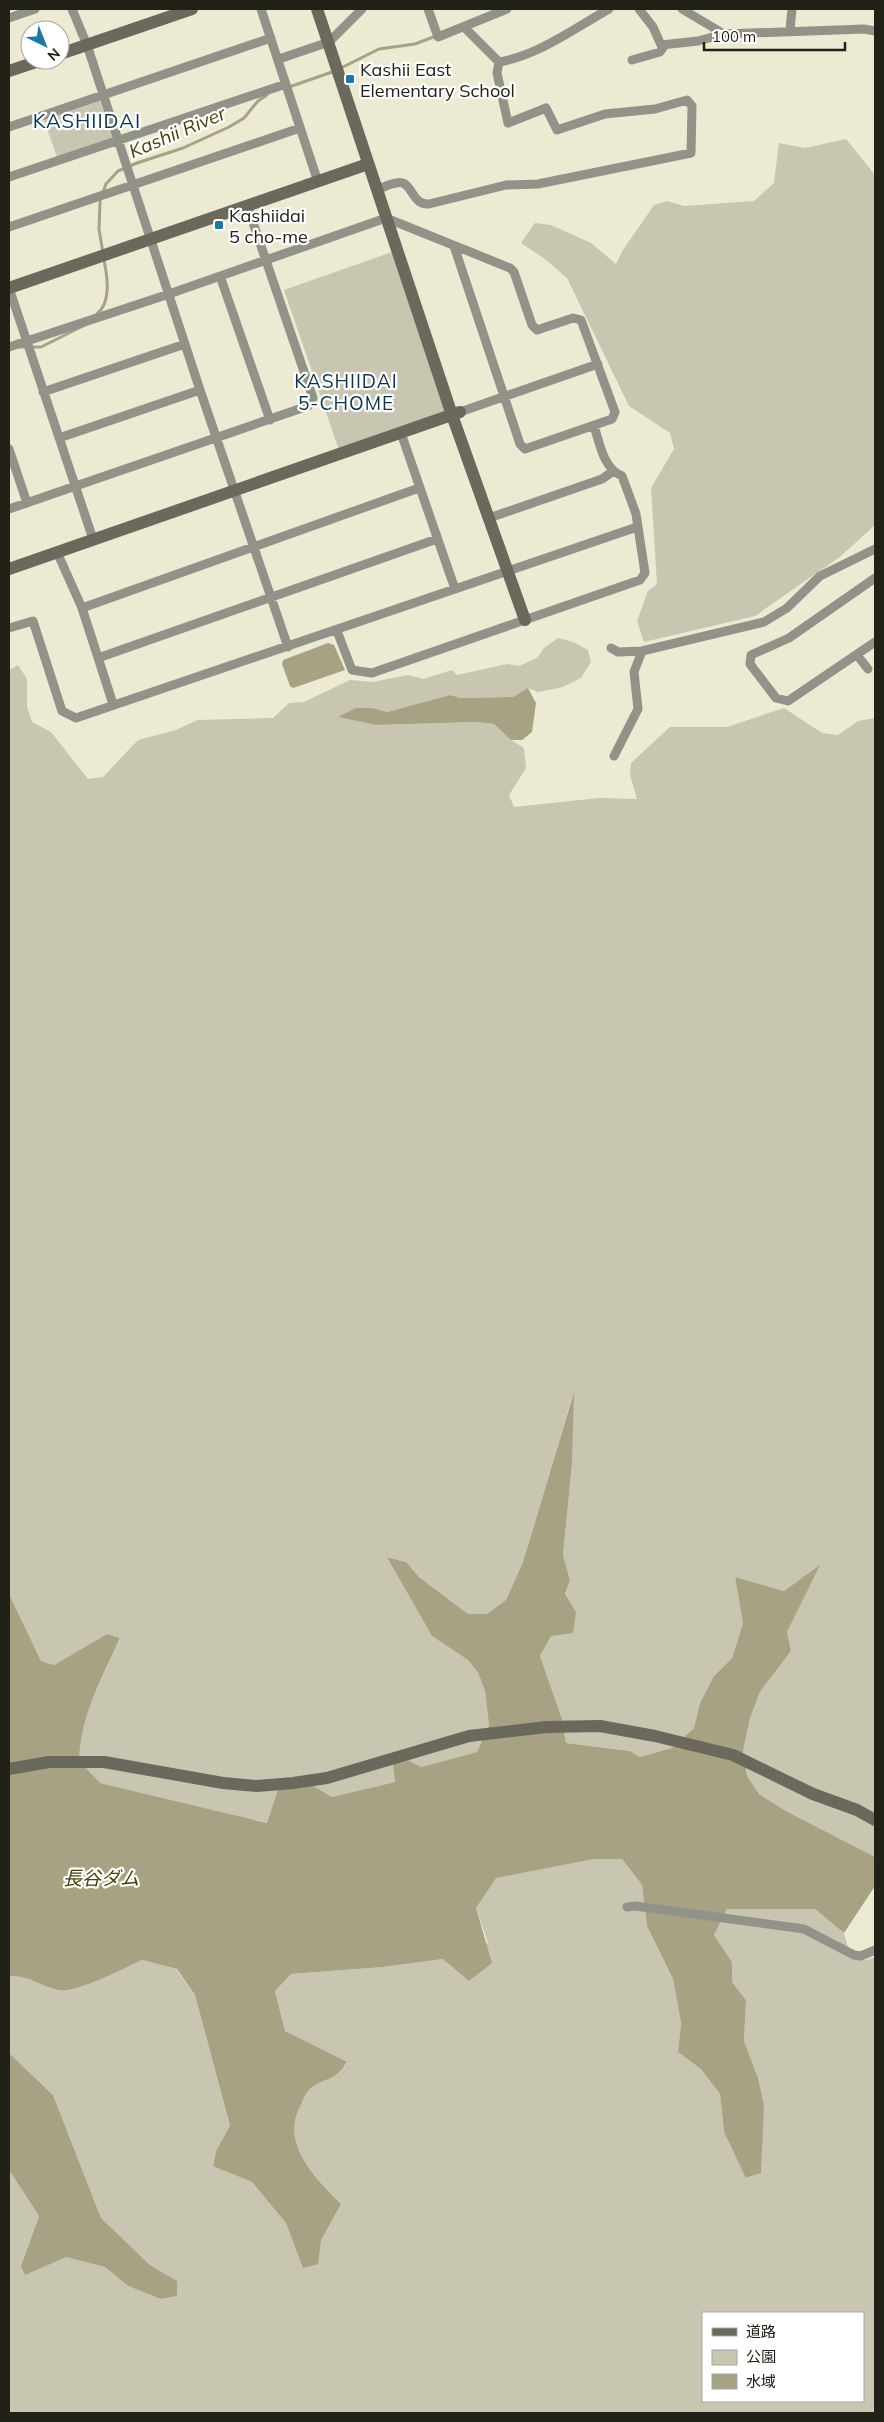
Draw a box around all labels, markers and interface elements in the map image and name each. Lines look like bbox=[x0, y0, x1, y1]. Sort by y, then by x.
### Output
north arrow bbox=[20, 20, 70, 70]
scale bar bbox=[704, 20, 845, 52]
text: 100 m bbox=[712, 27, 756, 46]
text: N bbox=[44, 44, 64, 65]
place label: Kashii East Elementary School bbox=[360, 58, 515, 102]
marker: Kashii East Elementary School bbox=[344, 73, 356, 85]
water label: Kashii River bbox=[125, 100, 230, 163]
district label: KASHIIDAI bbox=[33, 108, 141, 133]
place label: Kashiidai 5 cho-me bbox=[229, 204, 308, 248]
marker: Kashiidai 5 cho-me bbox=[213, 219, 225, 231]
district label: KASHIIDAI 5-CHOME bbox=[294, 369, 398, 415]
water label: 長谷ダム bbox=[63, 1866, 139, 1890]
legend bbox=[702, 2312, 864, 2402]
text: 道路 bbox=[746, 2322, 776, 2341]
text: 公園 bbox=[746, 2347, 776, 2366]
text: 水域 bbox=[746, 2372, 776, 2391]

